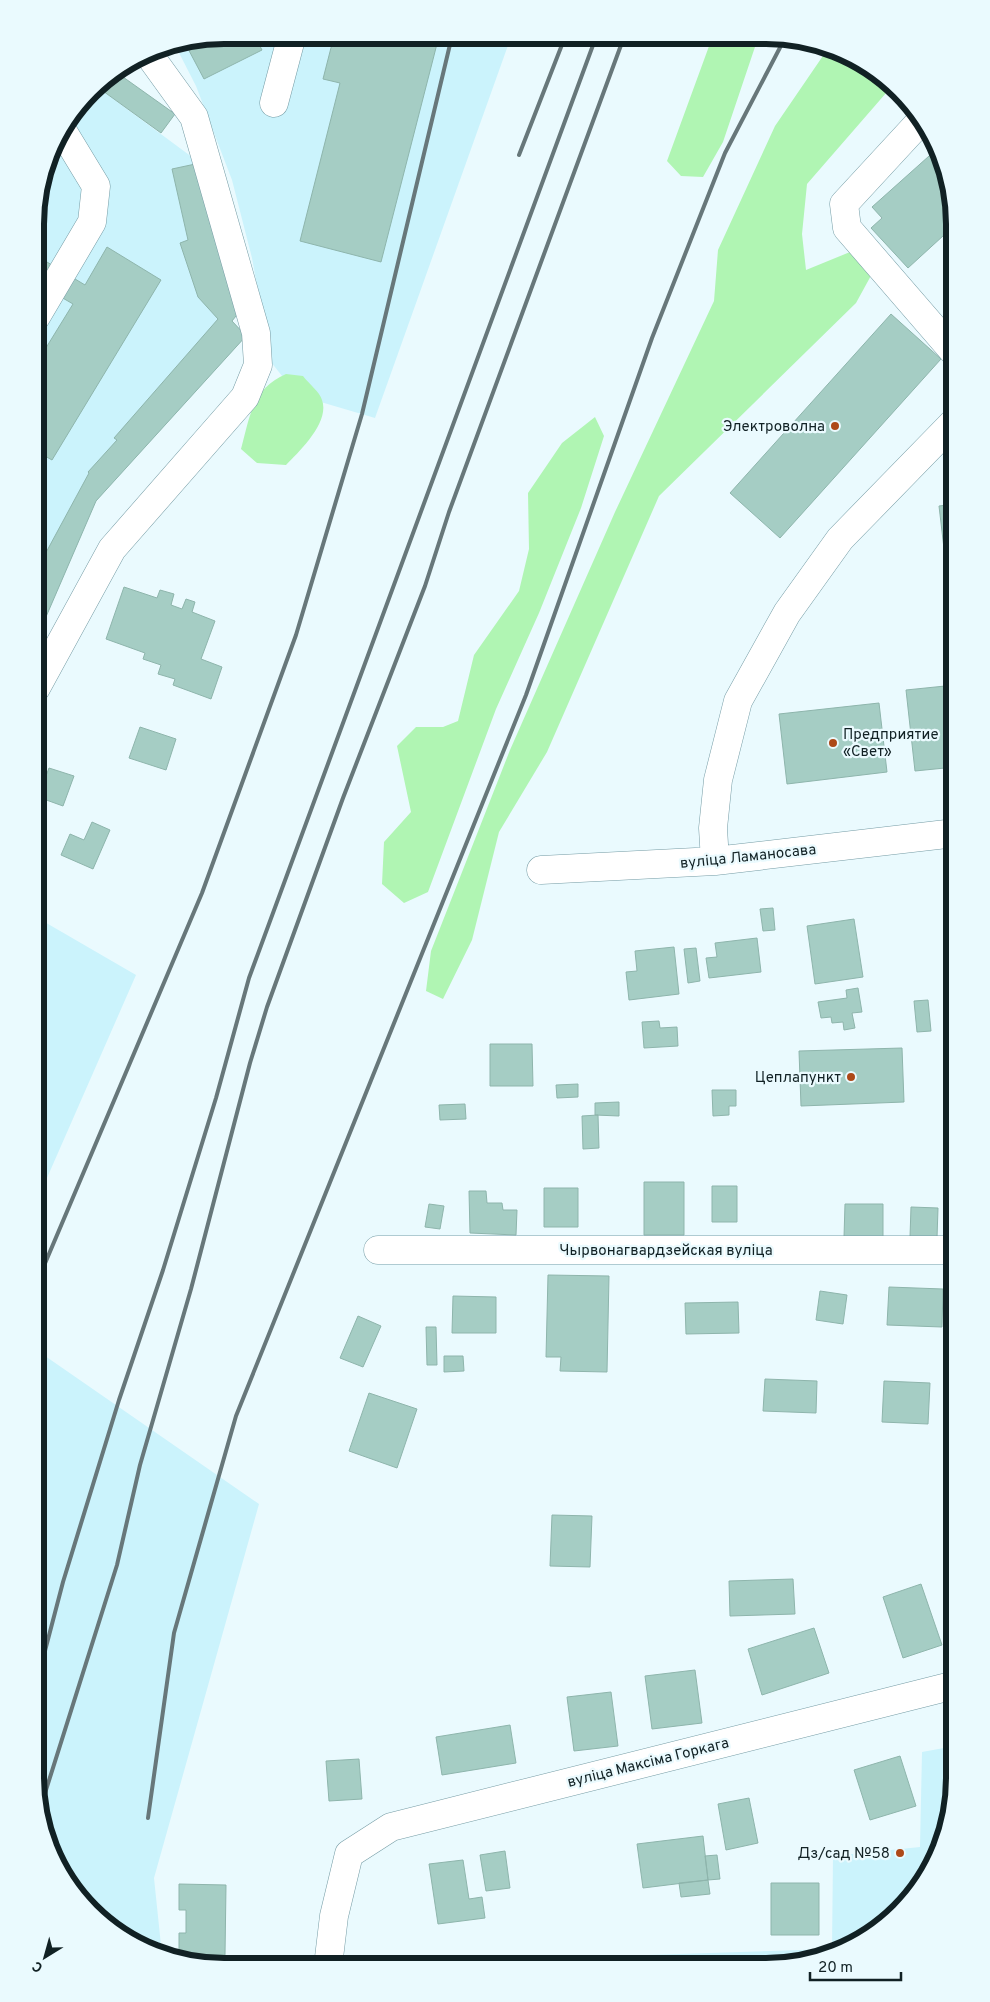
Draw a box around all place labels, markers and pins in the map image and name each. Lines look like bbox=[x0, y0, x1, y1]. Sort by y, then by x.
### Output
place label: Электроволна bbox=[723, 418, 825, 437]
marker: Электроволна bbox=[829, 420, 841, 432]
place label: Предприятие «Свет» bbox=[843, 726, 938, 762]
marker: Предприятие «Свет» bbox=[827, 737, 839, 749]
place label: Цеплапункт bbox=[755, 1069, 841, 1088]
marker: Цеплапункт bbox=[845, 1071, 857, 1083]
place label: Дз/сад №58 bbox=[797, 1845, 890, 1864]
marker: Дз/сад №58 bbox=[894, 1847, 906, 1859]

